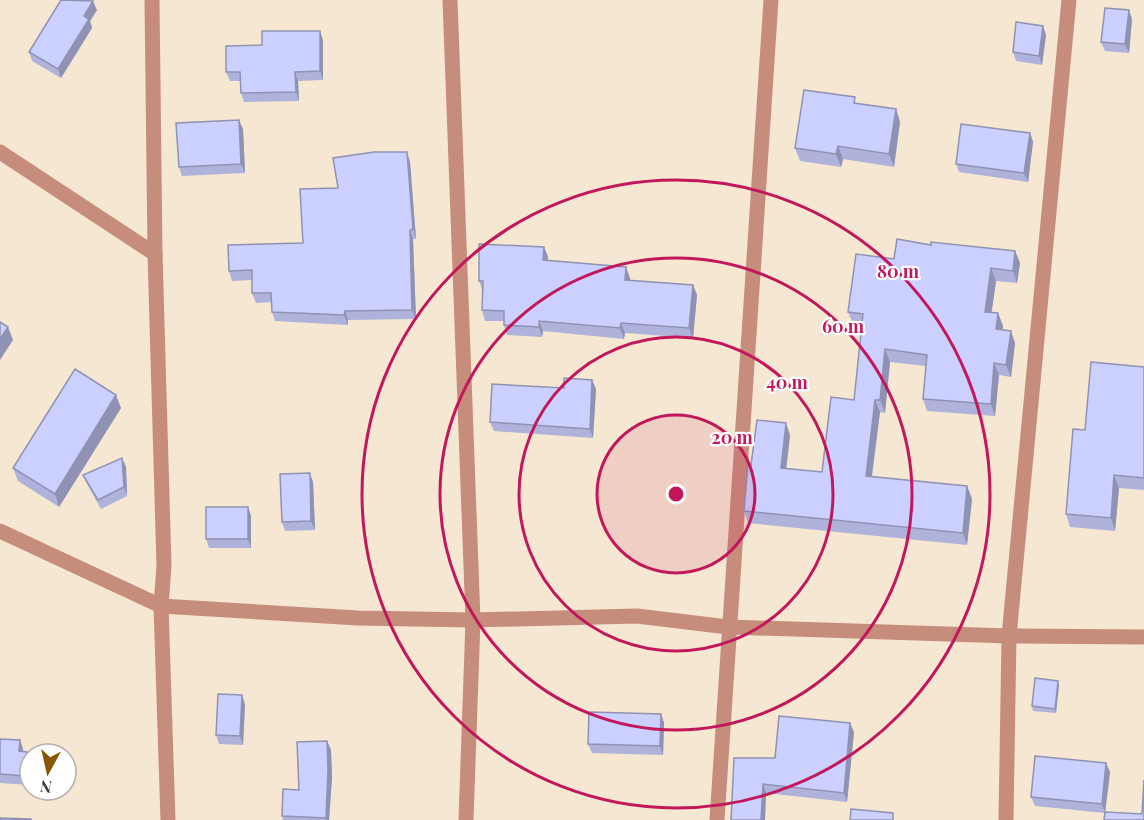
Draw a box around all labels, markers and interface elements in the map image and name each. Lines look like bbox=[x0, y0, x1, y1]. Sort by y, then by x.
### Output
text: 80 m bbox=[877, 259, 920, 283]
text: 60 m bbox=[822, 314, 865, 338]
text: 40 m bbox=[766, 370, 809, 394]
text: 20 m bbox=[711, 425, 753, 449]
centre of rings bbox=[666, 484, 686, 504]
north arrow bbox=[18, 742, 78, 802]
text: N bbox=[38, 776, 53, 799]

